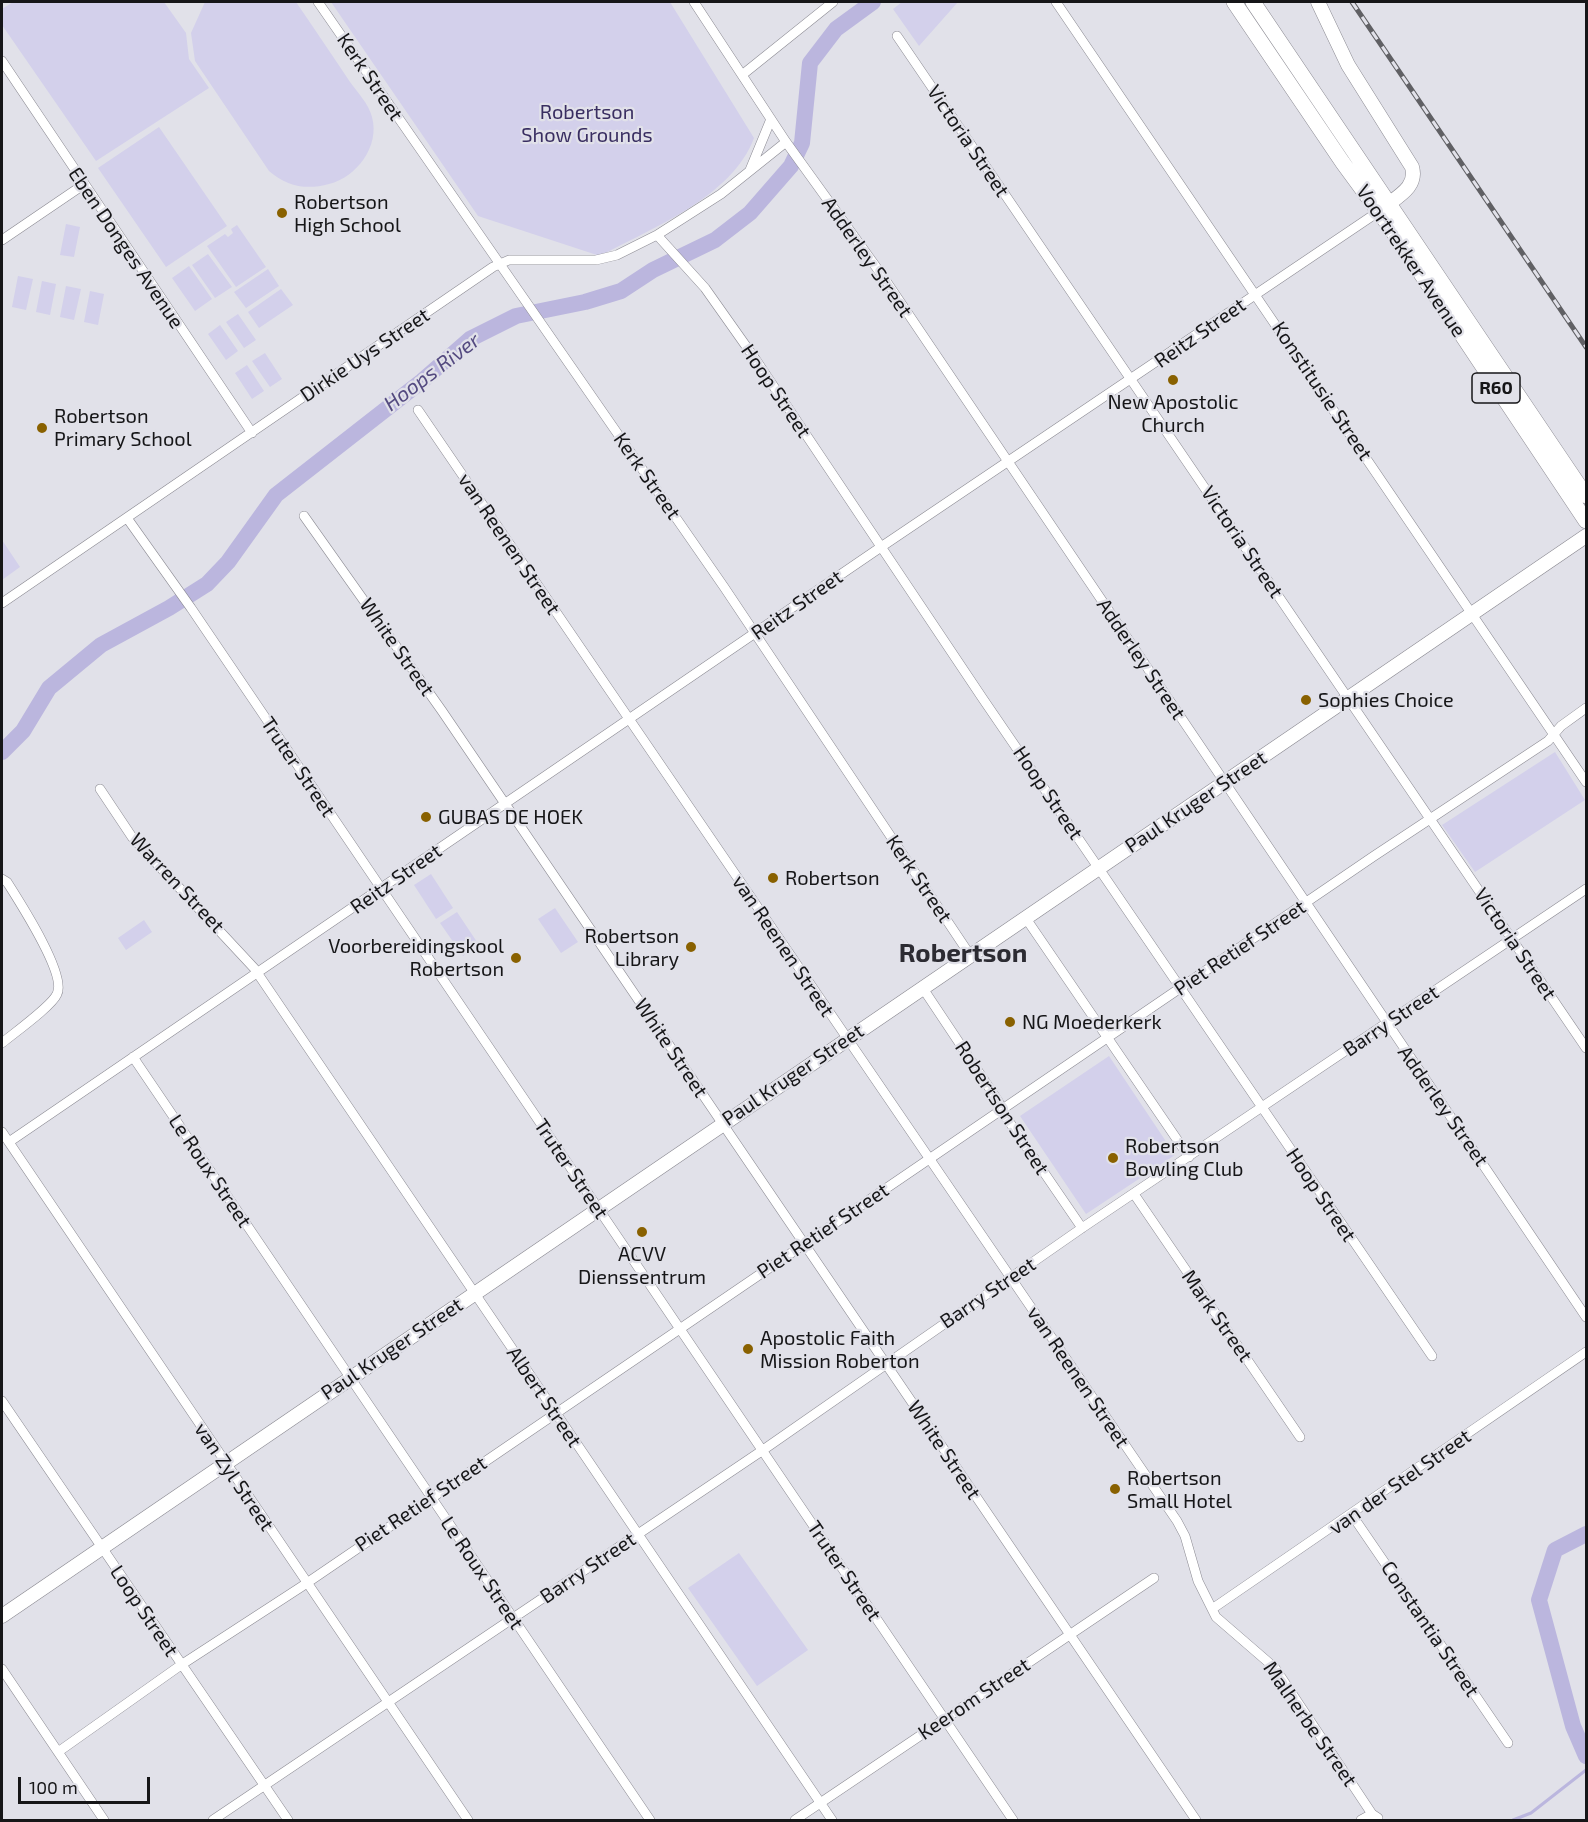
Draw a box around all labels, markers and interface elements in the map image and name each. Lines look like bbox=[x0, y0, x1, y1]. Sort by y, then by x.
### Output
street label: Kerk Street bbox=[332, 29, 408, 125]
street label: Victoria Street bbox=[922, 80, 1014, 202]
park label: Robertson Show Grounds bbox=[521, 100, 653, 147]
street label: Eben Donges Avenue bbox=[63, 163, 189, 333]
street label: Voortrekker Avenue bbox=[1351, 180, 1471, 342]
place label: Robertson High School bbox=[294, 190, 401, 237]
street label: Adderley Street bbox=[817, 192, 917, 322]
marker: Robertson High School bbox=[275, 206, 289, 220]
street label: Reitz Street bbox=[1150, 293, 1250, 373]
street label: Dirkie Uys Street bbox=[296, 303, 434, 407]
street label: Konstitusie Street bbox=[1267, 317, 1377, 465]
water label: Hoops River bbox=[379, 328, 485, 416]
street label: Hoop Street bbox=[736, 340, 816, 442]
marker: New Apostolic Church bbox=[1166, 373, 1180, 387]
road number: R60 bbox=[1472, 373, 1520, 403]
place label: New Apostolic Church bbox=[1108, 390, 1238, 437]
place label: Robertson Primary School bbox=[54, 404, 192, 451]
marker: Robertson Primary School bbox=[35, 421, 49, 435]
street label: Kerk Street bbox=[608, 428, 686, 524]
street label: van Reenen Street bbox=[453, 469, 565, 619]
street label: Victoria Street bbox=[1196, 481, 1288, 603]
street label: Reitz Street bbox=[747, 565, 847, 645]
street label: White Street bbox=[354, 593, 440, 701]
street label: Adderley Street bbox=[1092, 594, 1190, 724]
place label: Sophies Choice bbox=[1318, 688, 1454, 712]
marker: Sophies Choice bbox=[1299, 693, 1313, 707]
street label: Truter Street bbox=[256, 712, 340, 822]
street label: Hoop Street bbox=[1008, 742, 1088, 844]
street label: Paul Kruger Street bbox=[1121, 746, 1271, 858]
place label: GUBAS DE HOEK bbox=[438, 805, 583, 829]
marker: GUBAS DE HOEK bbox=[419, 810, 433, 824]
street label: Warren Street bbox=[125, 828, 229, 938]
street label: Kerk Street bbox=[881, 831, 957, 927]
street label: Reitz Street bbox=[346, 839, 446, 919]
place label: Robertson bbox=[785, 866, 880, 890]
street label: van Reenen Street bbox=[727, 871, 839, 1021]
marker: Robertson bbox=[766, 871, 780, 885]
street label: Victoria Street bbox=[1469, 883, 1561, 1005]
street label: Piet Retief Street bbox=[1170, 895, 1310, 1001]
place label: Robertson Library bbox=[584, 924, 679, 971]
place label: Voorbereidingskool Robertson bbox=[328, 934, 504, 981]
district label: Robertson bbox=[899, 937, 1027, 969]
marker: Robertson Library bbox=[684, 940, 698, 954]
marker: Voorbereidingskool Robertson bbox=[509, 951, 523, 965]
street label: Barry Street bbox=[1339, 980, 1443, 1062]
street label: White Street bbox=[629, 994, 713, 1102]
place label: NG Moederkerk bbox=[1022, 1010, 1162, 1034]
marker: NG Moederkerk bbox=[1003, 1015, 1017, 1029]
street label: Paul Kruger Street bbox=[718, 1019, 868, 1131]
street label: Robertson Street bbox=[950, 1037, 1054, 1179]
street label: Adderley Street bbox=[1393, 1041, 1493, 1171]
street label: Le Roux Street bbox=[163, 1110, 257, 1232]
street label: Truter Street bbox=[529, 1114, 613, 1224]
place label: Robertson Bowling Club bbox=[1125, 1134, 1243, 1181]
street label: Hoop Street bbox=[1281, 1144, 1361, 1246]
marker: Robertson Bowling Club bbox=[1106, 1151, 1120, 1165]
street label: Piet Retief Street bbox=[753, 1178, 893, 1284]
marker: ACVV Dienssentrum bbox=[635, 1225, 649, 1239]
place label: ACVV Dienssentrum bbox=[578, 1242, 706, 1289]
street label: Barry Street bbox=[936, 1252, 1040, 1334]
street label: Mark Street bbox=[1177, 1265, 1257, 1367]
street label: Paul Kruger Street bbox=[317, 1293, 467, 1405]
street label: van Reenen Street bbox=[1022, 1302, 1134, 1452]
place label: Apostolic Faith Mission Roberton bbox=[760, 1326, 920, 1373]
street label: Albert Street bbox=[502, 1342, 586, 1452]
marker: Apostolic Faith Mission Roberton bbox=[741, 1342, 755, 1356]
street label: White Street bbox=[902, 1396, 986, 1504]
street label: van Zyl Street bbox=[189, 1418, 279, 1536]
street label: van der Stel Street bbox=[1324, 1424, 1476, 1540]
street label: Piet Retief Street bbox=[351, 1451, 491, 1557]
place label: Robertson Small Hotel bbox=[1127, 1466, 1232, 1513]
marker: Robertson Small Hotel bbox=[1108, 1482, 1122, 1496]
street label: Le Roux Street bbox=[435, 1512, 529, 1634]
street label: Truter Street bbox=[802, 1516, 886, 1626]
street label: Barry Street bbox=[536, 1527, 640, 1609]
street label: Constantia Street bbox=[1376, 1557, 1484, 1701]
street label: Loop Street bbox=[105, 1561, 183, 1661]
street label: Keerom Street bbox=[914, 1653, 1034, 1745]
street label: Malherbe Street bbox=[1258, 1657, 1362, 1791]
scale bar bbox=[21, 1765, 153, 1803]
text: 100 m bbox=[29, 1776, 78, 1798]

